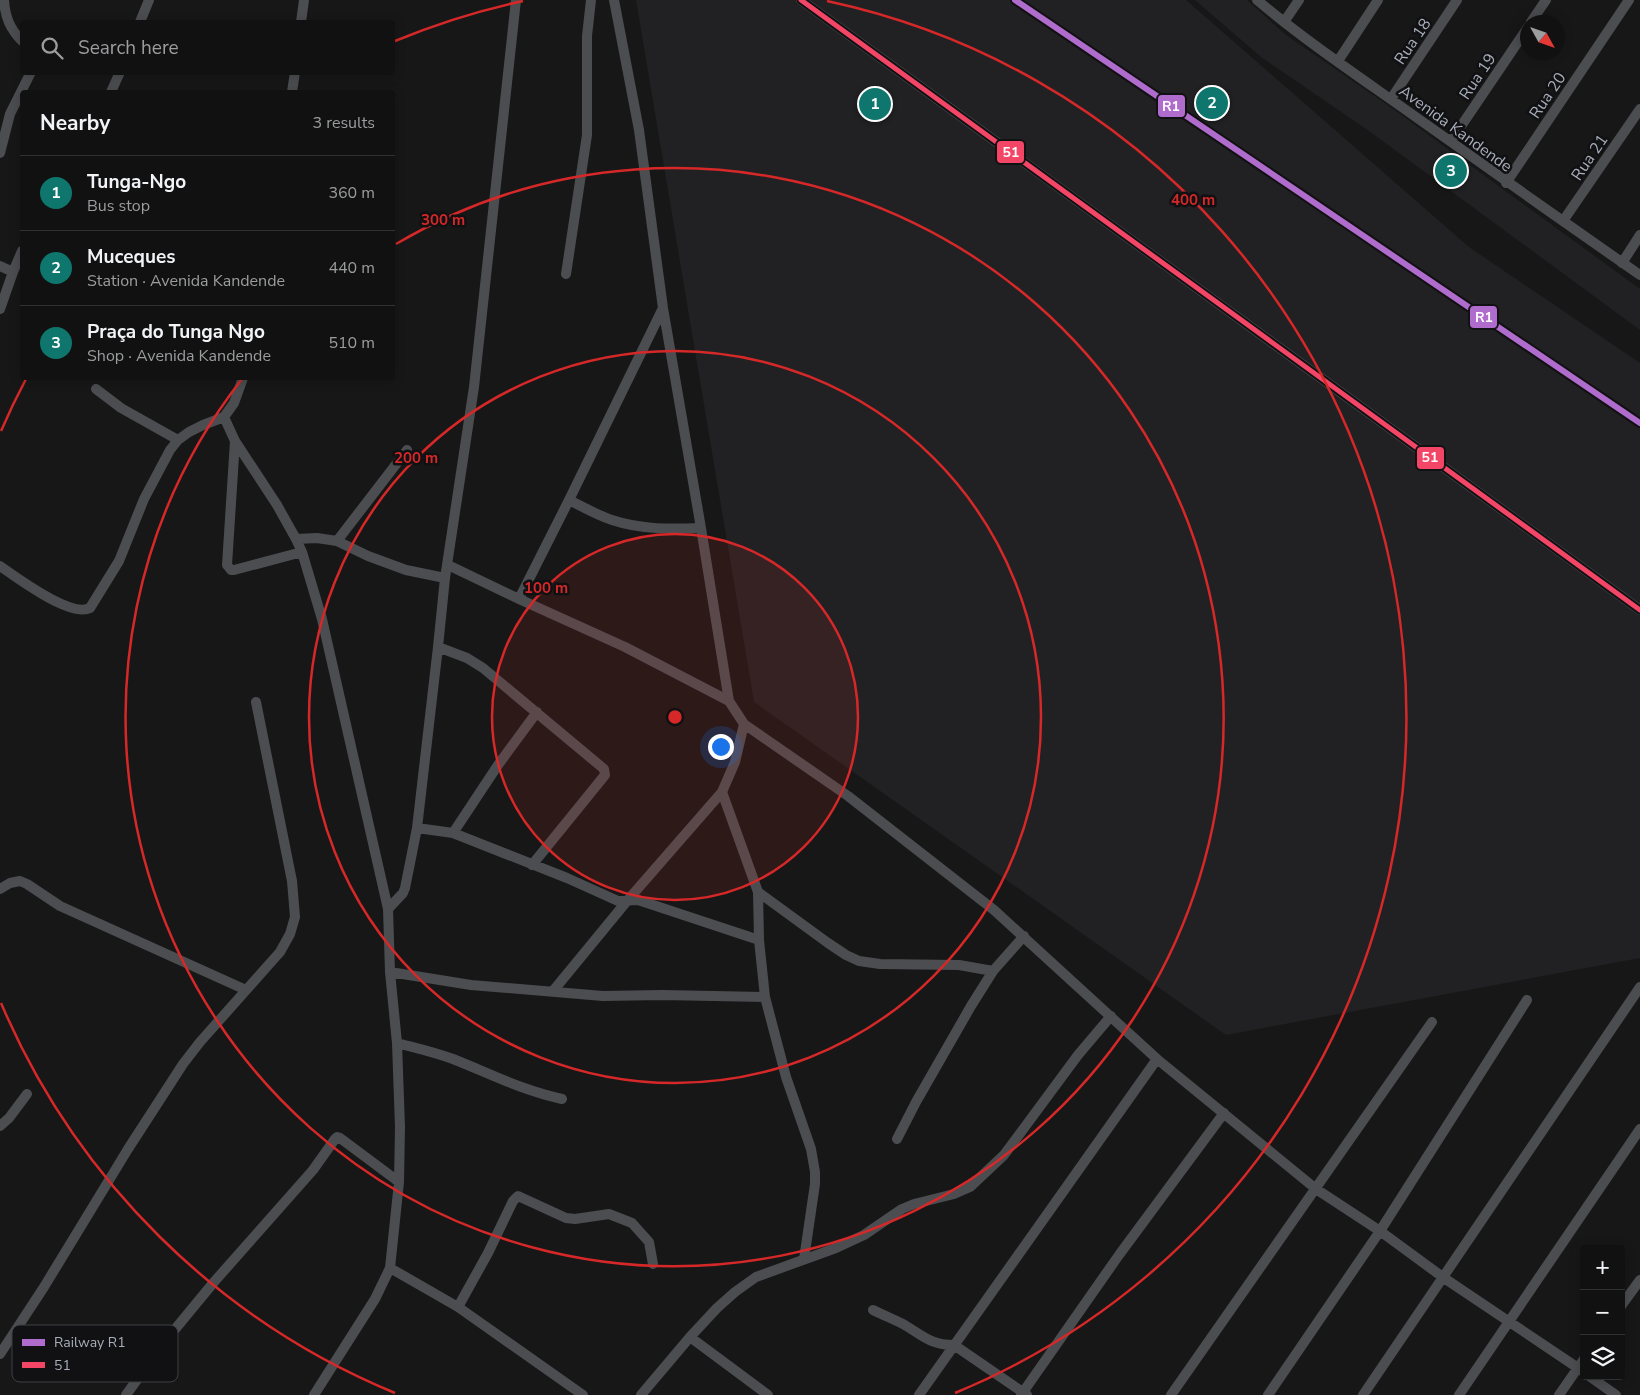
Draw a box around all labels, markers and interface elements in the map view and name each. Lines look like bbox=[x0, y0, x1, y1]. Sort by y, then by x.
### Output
street label: Rua 18 bbox=[1389, 14, 1436, 69]
north arrow bbox=[1520, 15, 1565, 60]
search box bbox=[20, 20, 395, 75]
icon: search bbox=[38, 34, 66, 62]
text: Search here bbox=[78, 35, 179, 61]
street label: Rua 19 bbox=[1454, 49, 1501, 104]
street label: Rua 20 bbox=[1524, 68, 1571, 123]
street label: Avenida Kandende bbox=[1394, 80, 1516, 177]
pin: 2 bbox=[1196, 84, 1228, 122]
pin: 1 bbox=[859, 85, 891, 123]
line badge: R1 bbox=[1157, 94, 1186, 118]
text: R1 bbox=[1162, 97, 1180, 116]
text: Nearby bbox=[40, 109, 110, 137]
text: 3 results bbox=[313, 112, 375, 134]
street label: Rua 21 bbox=[1566, 130, 1613, 185]
line badge: 51 bbox=[996, 140, 1025, 164]
text: 51 bbox=[1003, 143, 1019, 162]
pin: 3 bbox=[1435, 152, 1467, 190]
text: Tunga-Ngo bbox=[87, 169, 186, 195]
text: 1 bbox=[51, 182, 61, 204]
text: 360 m bbox=[328, 182, 375, 204]
text: 400 m bbox=[1171, 190, 1215, 210]
text: Bus stop bbox=[87, 195, 150, 217]
text: 300 m bbox=[421, 210, 465, 230]
text: Muceques bbox=[87, 244, 176, 270]
text: 2 bbox=[51, 257, 61, 279]
text: 440 m bbox=[328, 257, 375, 279]
text: Station · Avenida Kandende bbox=[87, 270, 285, 292]
line badge: R1 bbox=[1469, 305, 1498, 329]
text: R1 bbox=[1475, 308, 1493, 327]
text: Praça do Tunga Ngo bbox=[87, 319, 265, 345]
text: 3 bbox=[51, 332, 61, 354]
text: 510 m bbox=[328, 332, 375, 354]
text: Shop · Avenida Kandende bbox=[87, 345, 271, 367]
line badge: 51 bbox=[1416, 446, 1445, 470]
text: 200 m bbox=[394, 448, 438, 468]
text: 51 bbox=[1422, 448, 1438, 467]
text: 100 m bbox=[524, 578, 568, 598]
centre of rings bbox=[666, 708, 684, 726]
your location bbox=[708, 734, 734, 760]
map controls bbox=[1580, 1245, 1625, 1380]
button: + bbox=[1580, 1245, 1625, 1290]
button: − bbox=[1580, 1290, 1625, 1335]
legend bbox=[12, 1325, 178, 1382]
text: Railway R1 bbox=[54, 1333, 126, 1352]
button: layers bbox=[1580, 1335, 1625, 1380]
text: 51 bbox=[54, 1356, 71, 1375]

